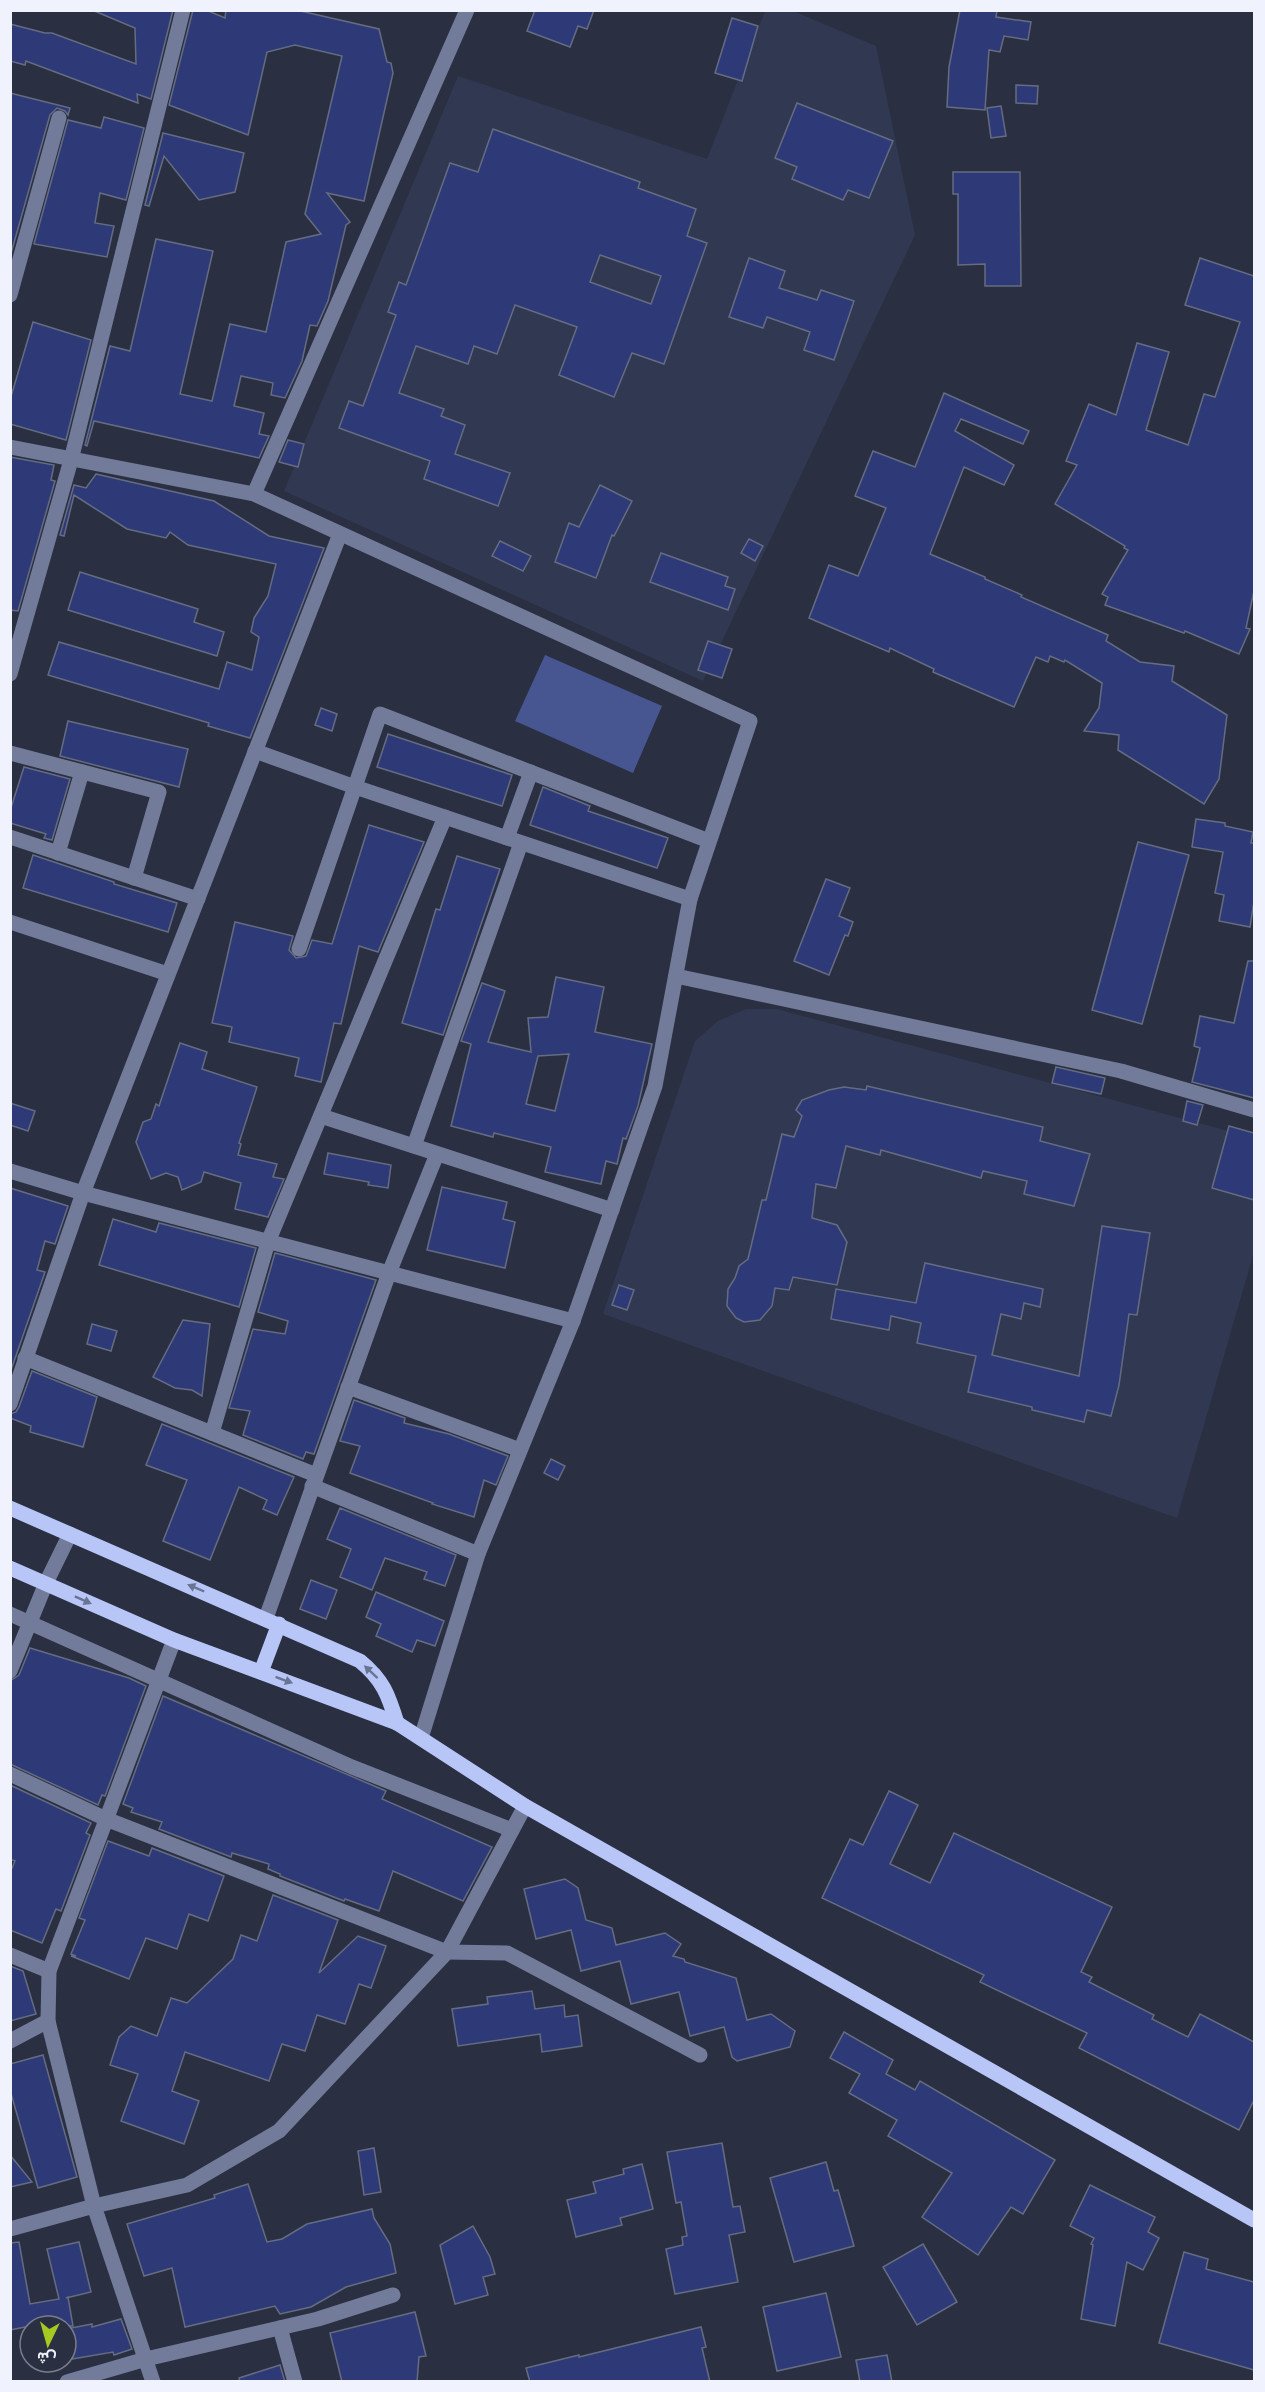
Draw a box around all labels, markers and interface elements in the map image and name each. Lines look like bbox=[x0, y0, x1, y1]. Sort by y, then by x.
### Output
one-way arrow bbox=[186, 1583, 204, 1593]
one-way arrow bbox=[75, 1595, 92, 1604]
one-way arrow bbox=[365, 1665, 379, 1679]
one-way arrow bbox=[275, 1676, 293, 1685]
north arrow bbox=[18, 2314, 78, 2374]
text: ش bbox=[36, 2348, 57, 2370]

